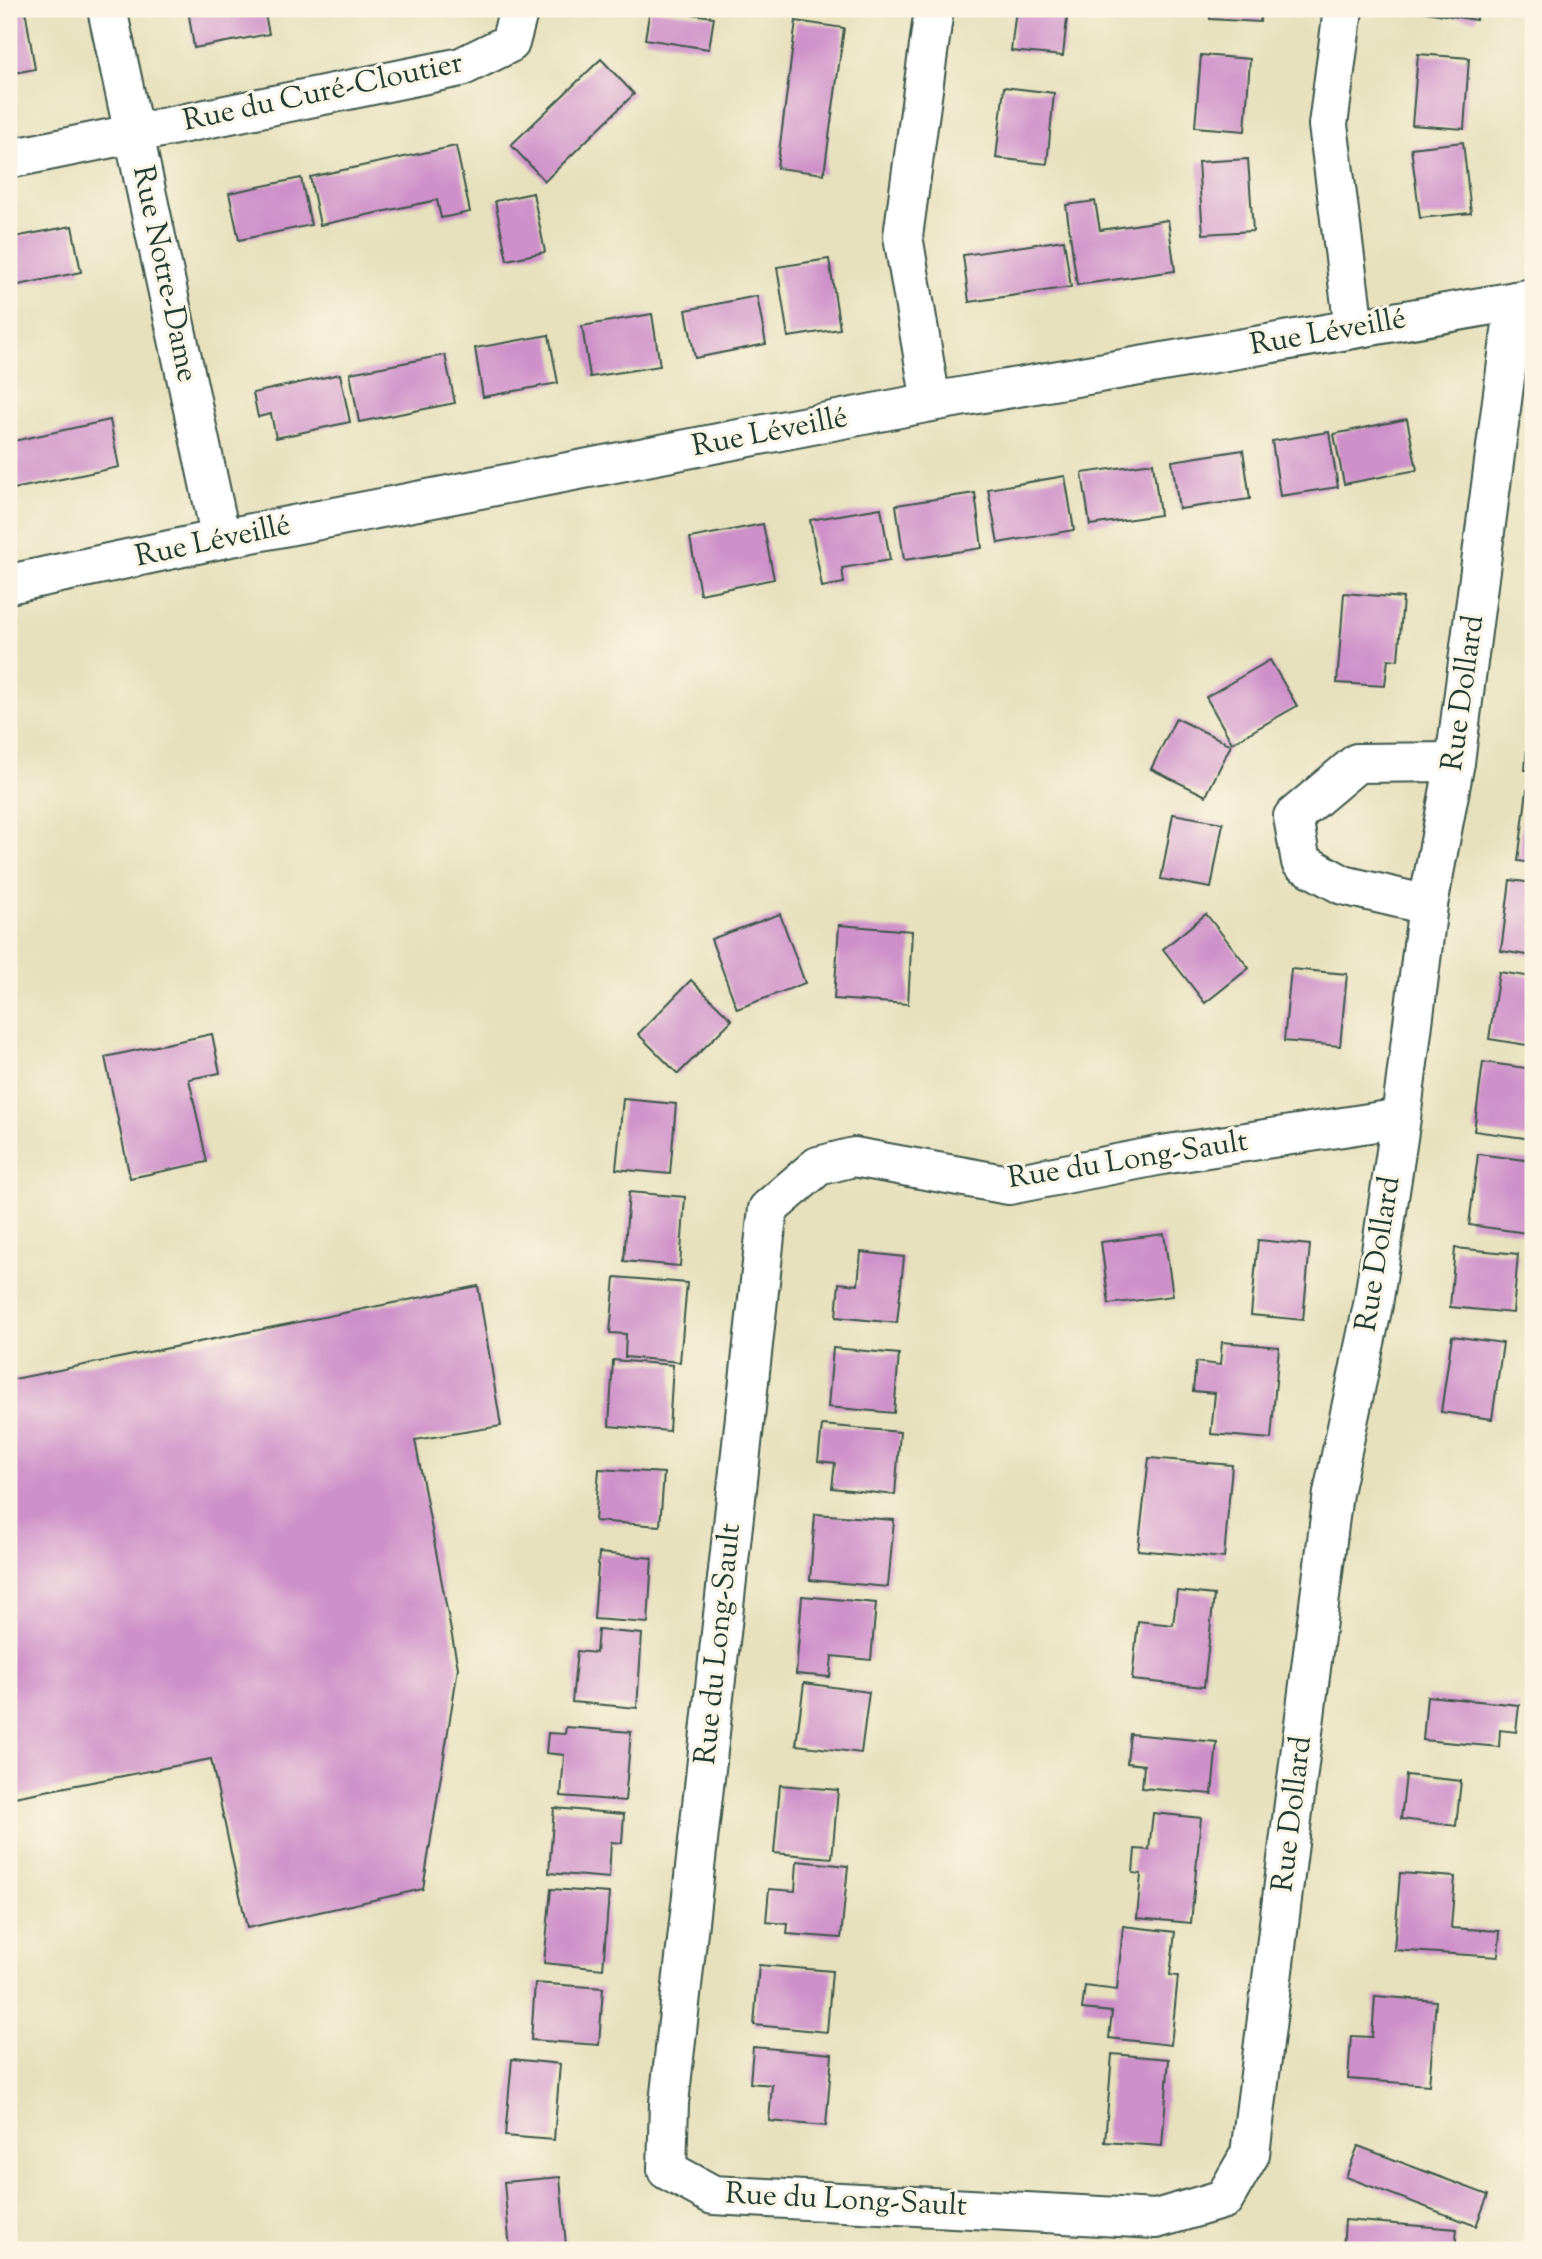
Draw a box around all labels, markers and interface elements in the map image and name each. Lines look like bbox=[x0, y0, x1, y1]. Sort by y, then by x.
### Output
street label: Rue du Curé-Cloutier bbox=[179, 42, 467, 144]
street label: Rue Notre-Dame bbox=[120, 162, 208, 386]
street label: Rue Léveillé bbox=[1247, 298, 1409, 368]
street label: Rue Léveillé bbox=[689, 397, 851, 469]
street label: Rue Léveillé bbox=[131, 505, 295, 579]
street label: Rue Dollard bbox=[1432, 612, 1496, 774]
street label: Rue du Long-Sault bbox=[1005, 1121, 1251, 1201]
street label: Rue Dollard bbox=[1346, 1173, 1412, 1335]
street label: Rue du Long-Sault bbox=[685, 1521, 753, 1767]
street label: Rue Dollard bbox=[1262, 1734, 1324, 1894]
street label: Rue du Long-Sault bbox=[724, 2173, 968, 2229]

